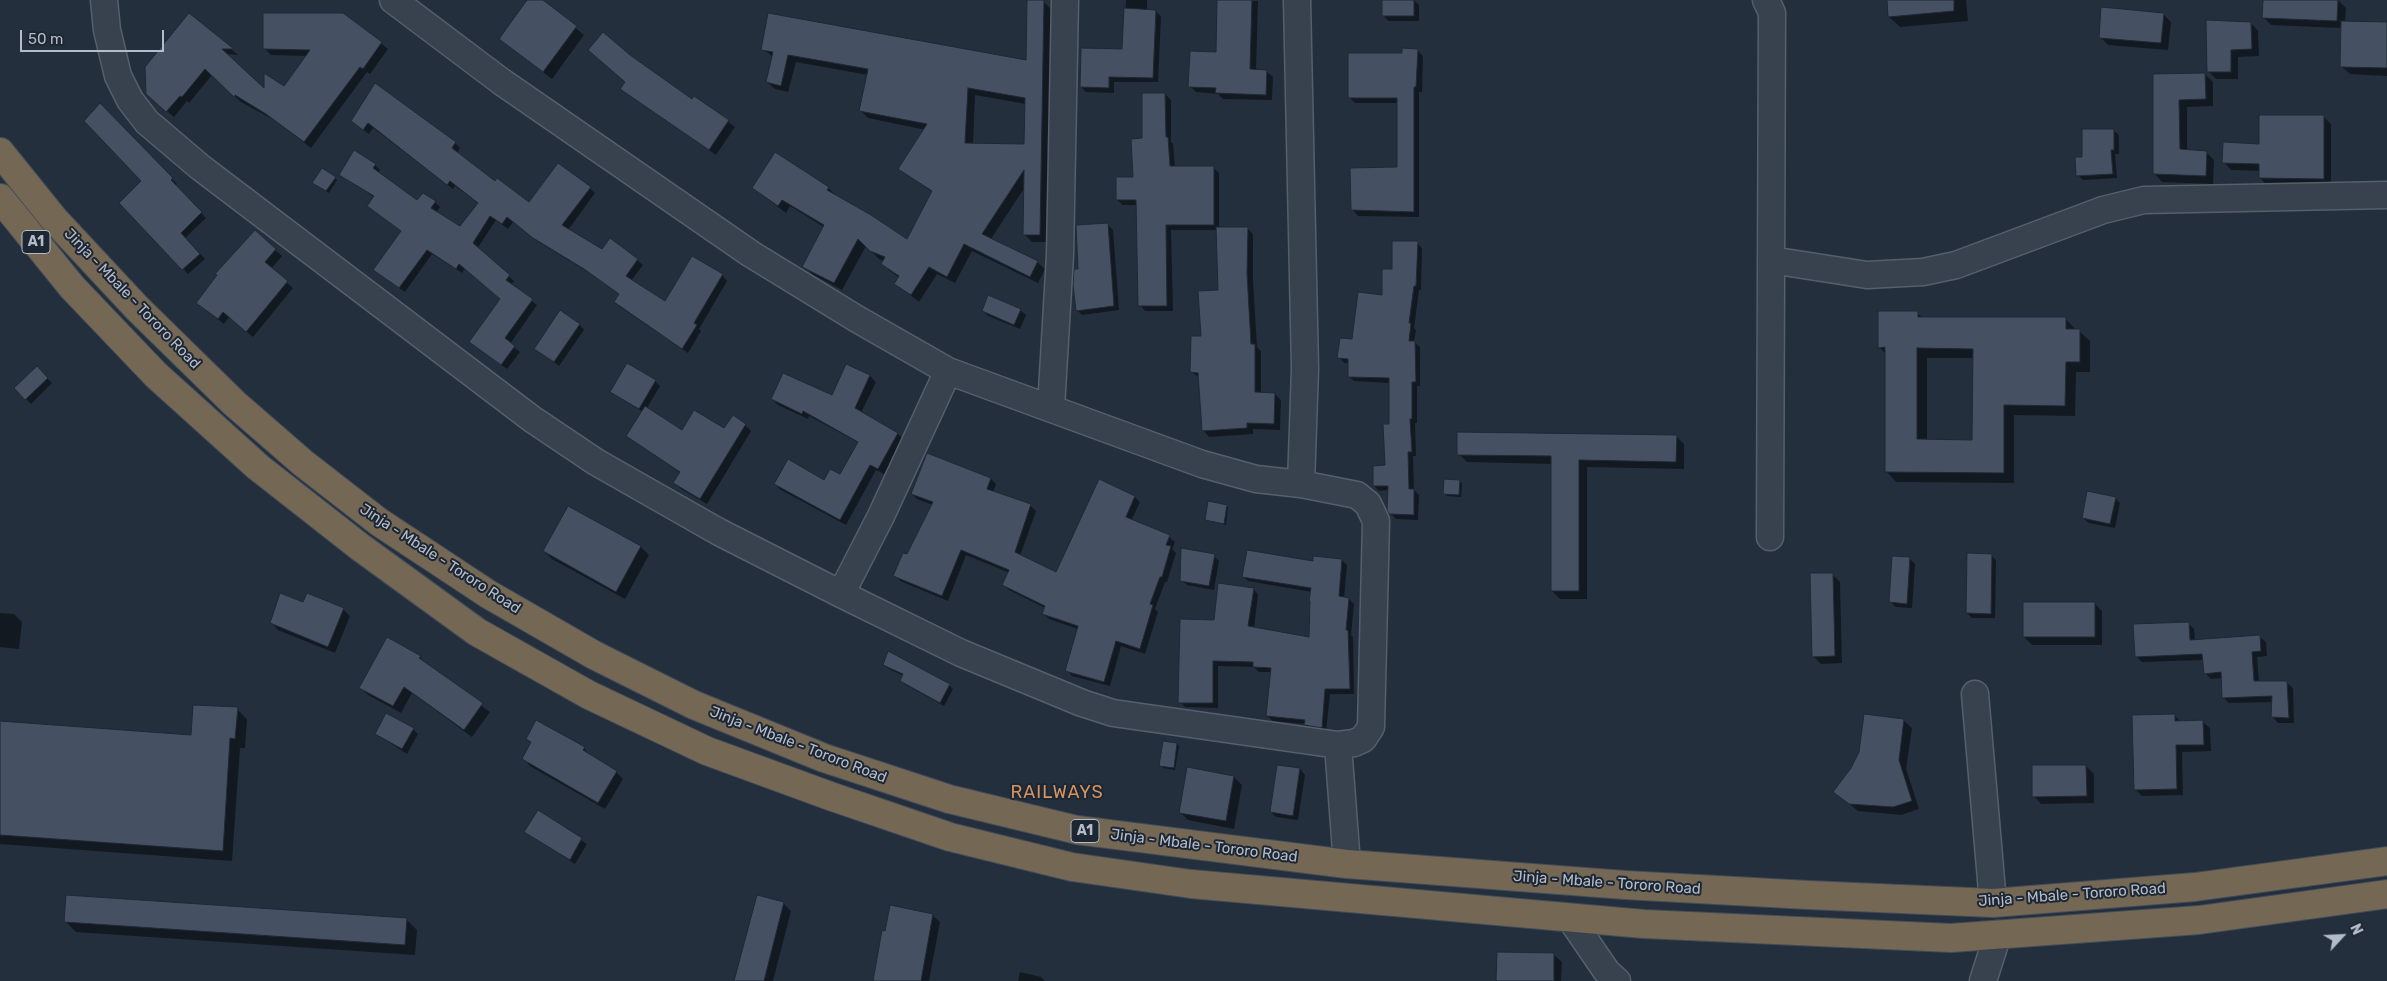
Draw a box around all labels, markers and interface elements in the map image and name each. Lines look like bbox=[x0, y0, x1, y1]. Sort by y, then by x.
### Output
scale bar bbox=[22, 20, 166, 52]
text: 50 m bbox=[28, 30, 63, 48]
street label: Jinja - Mbale - Tororo Road bbox=[60, 225, 204, 373]
road number: A1 bbox=[22, 230, 50, 253]
street label: Jinja - Mbale - Tororo Road bbox=[356, 500, 524, 618]
street label: Jinja - Mbale - Tororo Road bbox=[707, 703, 889, 787]
district label: RAILWAYS bbox=[1009, 782, 1105, 804]
road number: A1 bbox=[1071, 819, 1099, 842]
street label: Jinja - Mbale - Tororo Road bbox=[1110, 826, 1298, 866]
street label: Jinja - Mbale - Tororo Road bbox=[1513, 867, 1701, 899]
street label: Jinja - Mbale - Tororo Road bbox=[1978, 879, 2166, 911]
north arrow bbox=[2317, 911, 2367, 961]
text: N bbox=[2346, 921, 2366, 938]

